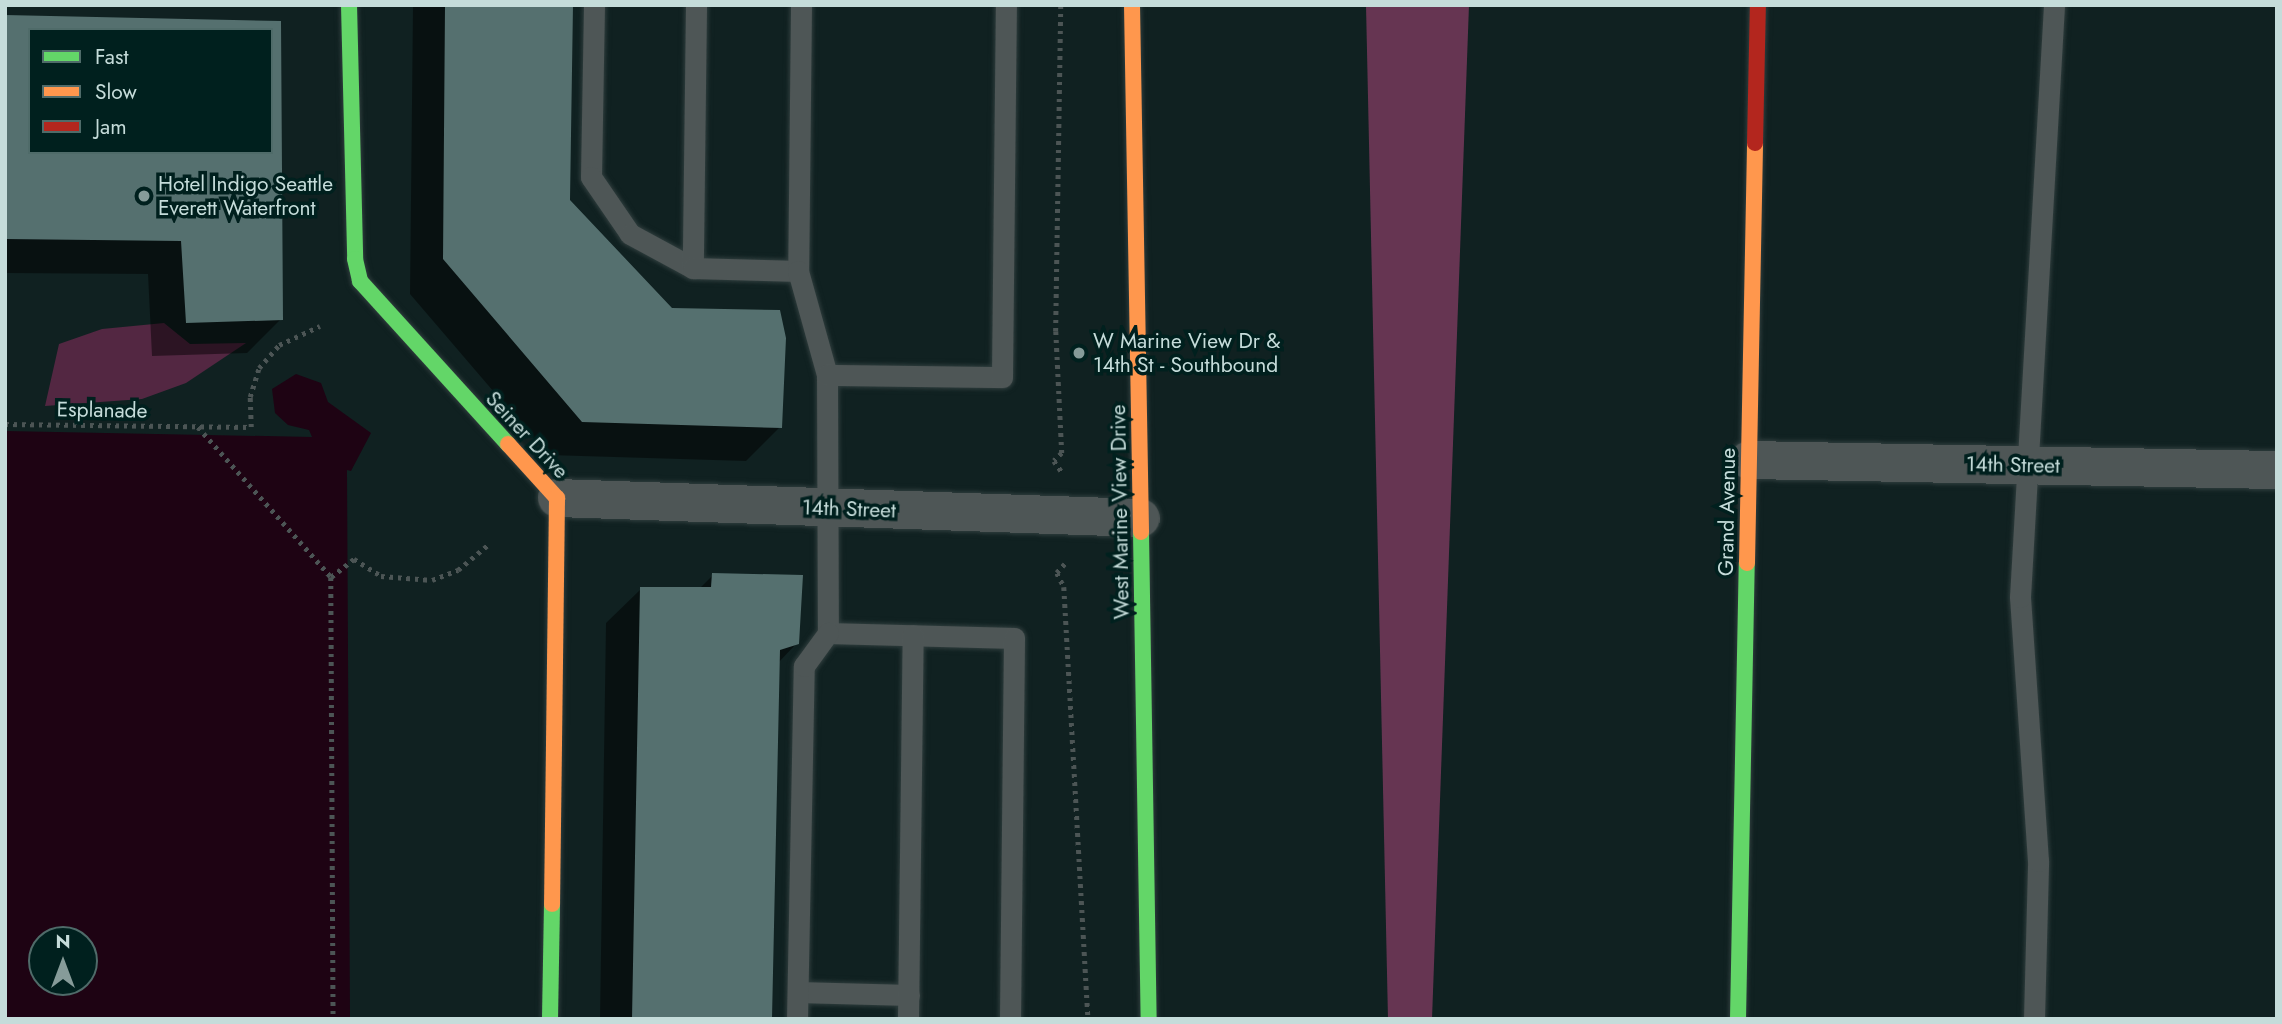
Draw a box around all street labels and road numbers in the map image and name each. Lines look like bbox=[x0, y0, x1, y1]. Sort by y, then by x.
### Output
street label: Seiner Drive bbox=[480, 386, 574, 484]
street label: Esplanade bbox=[56, 397, 148, 423]
street label: West Marine View Drive bbox=[1106, 404, 1134, 620]
street label: Grand Avenue bbox=[1713, 448, 1741, 576]
street label: 14th Street bbox=[1966, 452, 2060, 478]
street label: 14th Street bbox=[802, 495, 896, 523]

